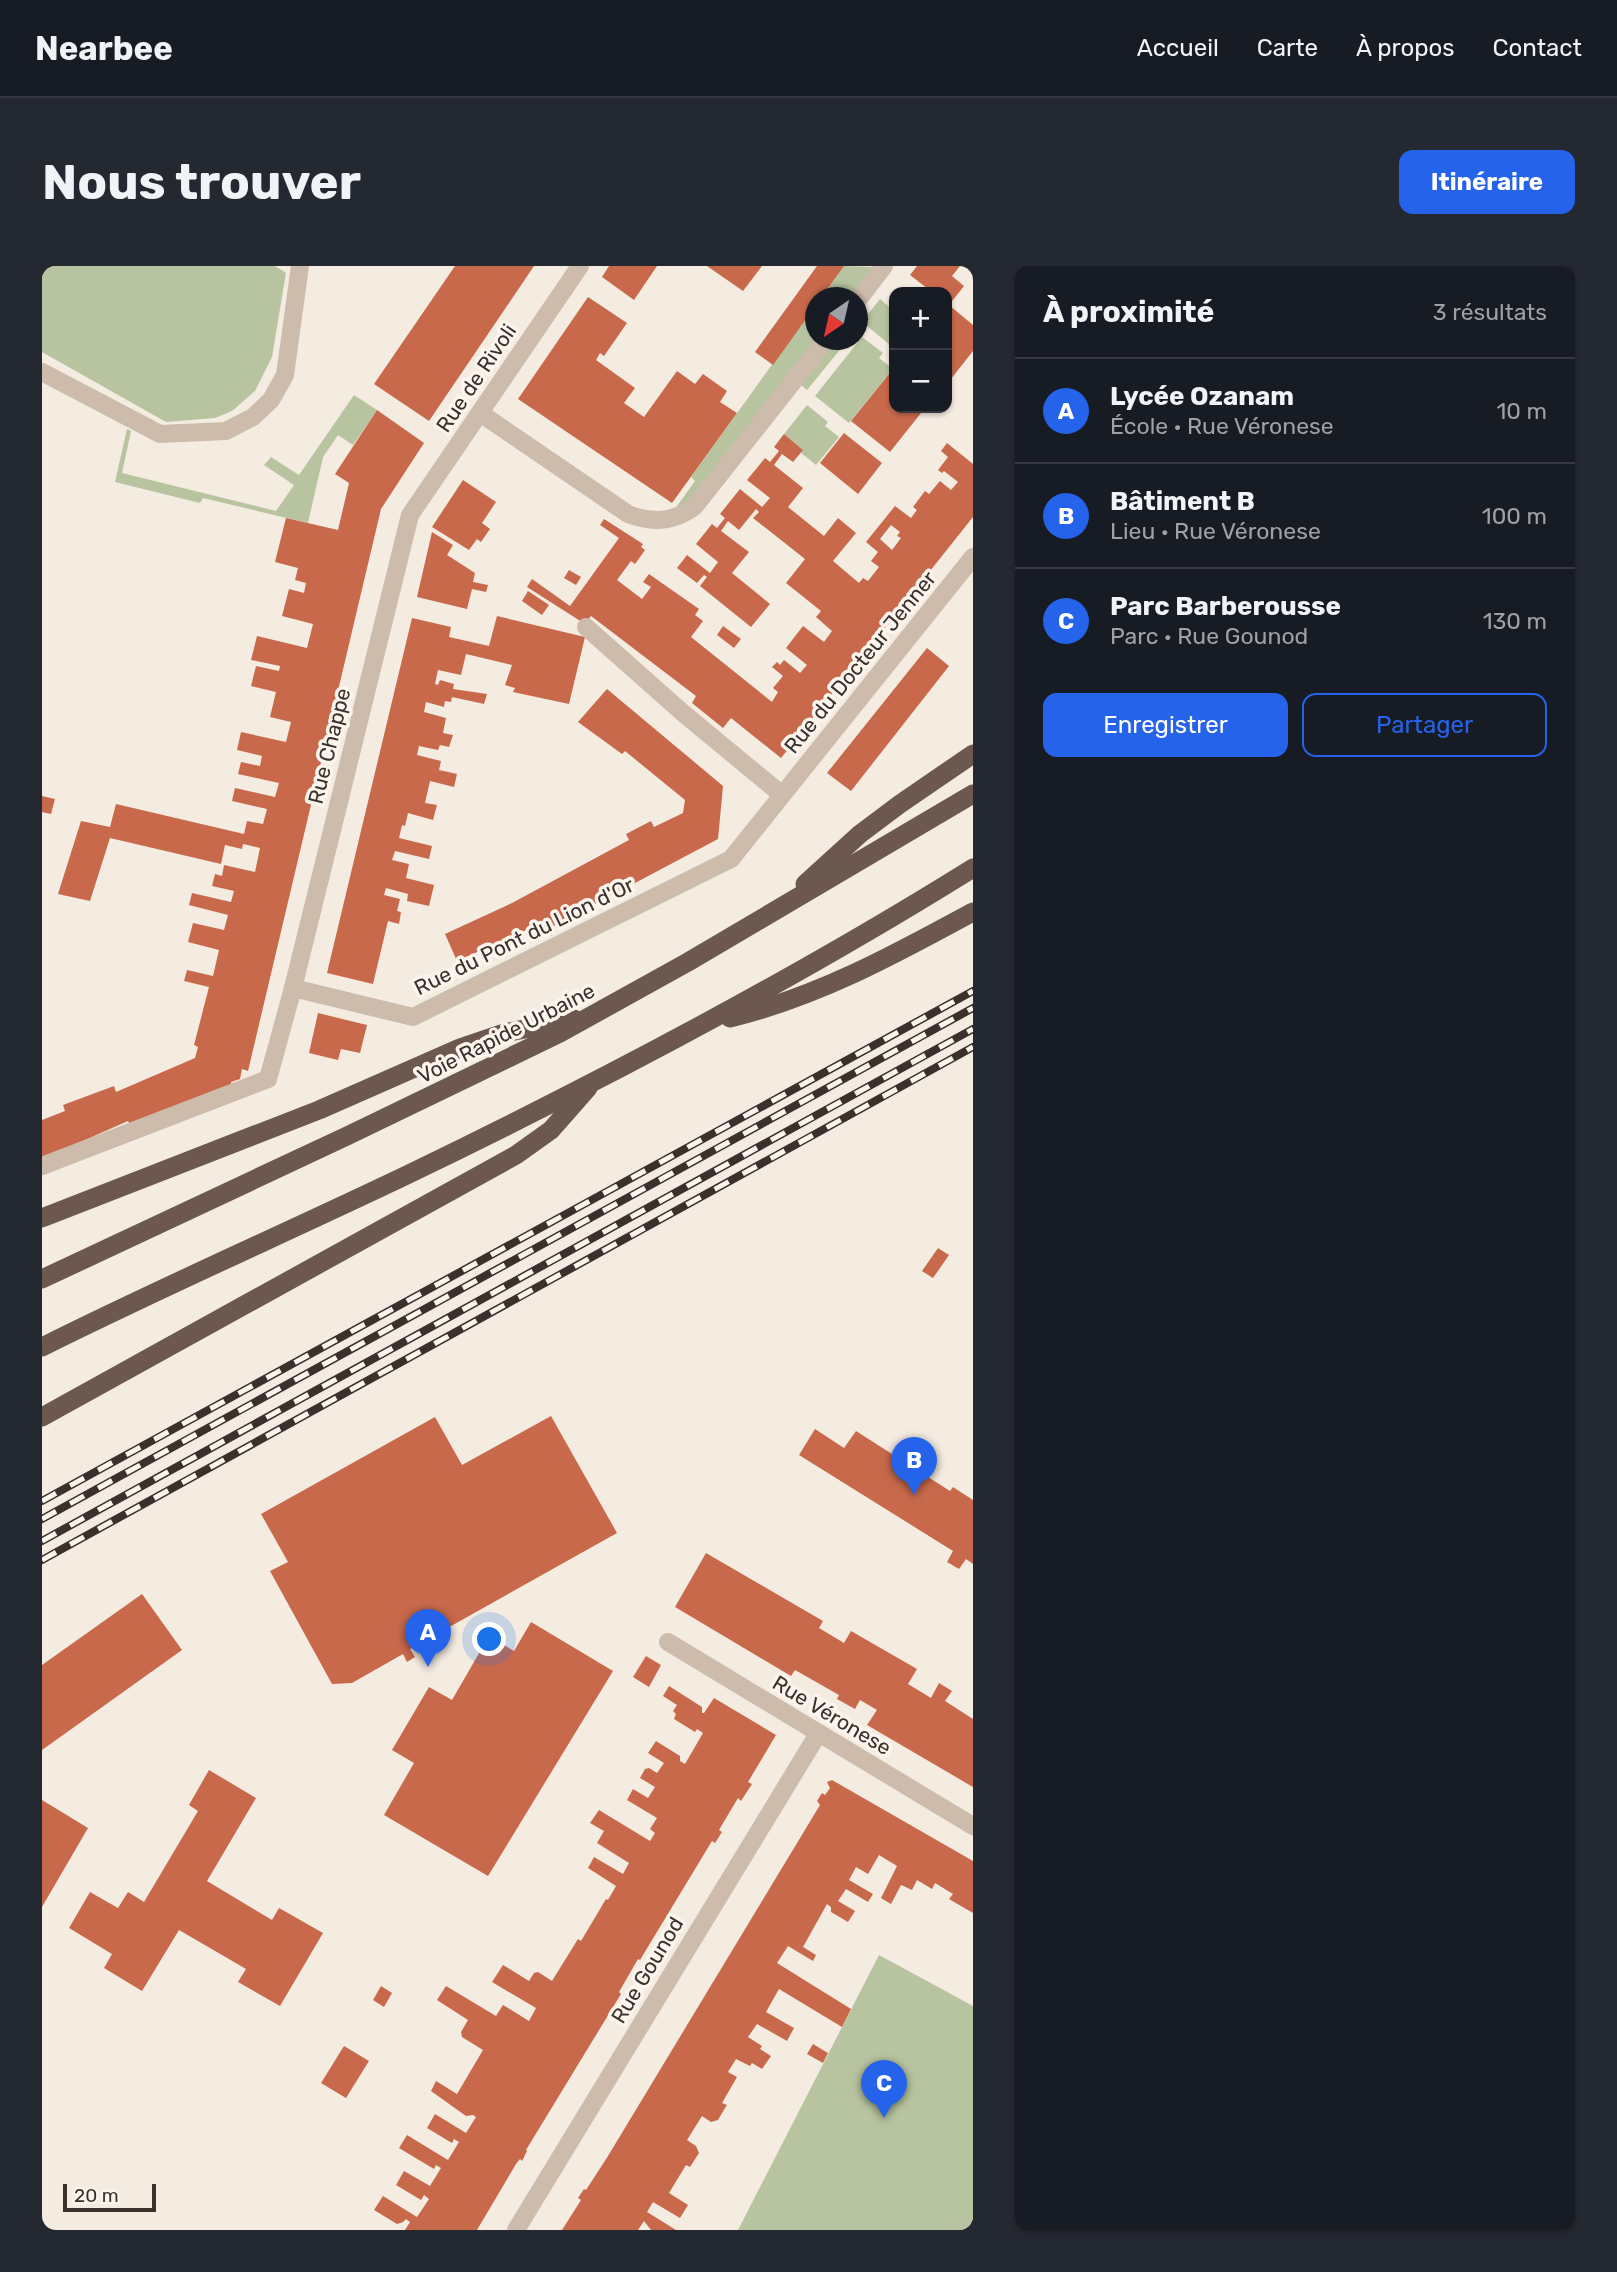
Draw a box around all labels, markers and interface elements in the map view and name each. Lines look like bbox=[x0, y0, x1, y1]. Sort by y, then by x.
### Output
text: Nearbee bbox=[35, 29, 173, 68]
text: Accueil bbox=[1137, 34, 1219, 62]
text: Carte bbox=[1257, 34, 1318, 62]
text: À propos bbox=[1356, 34, 1455, 62]
text: Contact bbox=[1493, 34, 1582, 62]
button: Itinéraire bbox=[1399, 150, 1575, 214]
text: Nous trouver bbox=[42, 153, 361, 211]
north arrow bbox=[805, 287, 868, 350]
map controls bbox=[889, 287, 952, 413]
button: + bbox=[889, 287, 952, 350]
text: À proximité bbox=[1043, 294, 1214, 330]
text: 3 résultats bbox=[1433, 298, 1547, 326]
street label: Rue de Rivoli bbox=[431, 319, 521, 437]
button: − bbox=[889, 350, 952, 413]
text: Lycée Ozanam bbox=[1110, 381, 1294, 412]
text: A bbox=[1058, 397, 1074, 425]
text: 10 m bbox=[1496, 397, 1547, 425]
text: École · Rue Véronese bbox=[1110, 412, 1334, 440]
text: Bâtiment B bbox=[1110, 486, 1255, 517]
text: B bbox=[1058, 502, 1074, 530]
text: 100 m bbox=[1482, 502, 1547, 530]
text: Lieu · Rue Véronese bbox=[1110, 517, 1321, 545]
street label: Rue du Docteur Jenner bbox=[779, 566, 941, 758]
text: Parc Barberousse bbox=[1110, 591, 1341, 622]
text: C bbox=[1058, 607, 1074, 635]
text: 130 m bbox=[1483, 607, 1547, 635]
text: Parc · Rue Gounod bbox=[1110, 622, 1308, 650]
street label: Rue Chappe bbox=[303, 686, 355, 806]
button: Enregistrer bbox=[1043, 693, 1288, 757]
button: Partager bbox=[1302, 693, 1547, 757]
street label: Rue du Pont du Lion d'Or bbox=[410, 872, 638, 1000]
street label: Voie Rapide Urbaine bbox=[413, 978, 599, 1088]
pin: B bbox=[891, 1437, 937, 1495]
pin: A bbox=[405, 1609, 451, 1667]
your location bbox=[472, 1622, 506, 1656]
street label: Rue Véronese bbox=[768, 1670, 896, 1760]
street label: Rue Gounod bbox=[605, 1912, 689, 2028]
pin: C bbox=[861, 2060, 907, 2118]
scale bar bbox=[63, 2181, 156, 2213]
text: 20 m bbox=[74, 2184, 119, 2207]

